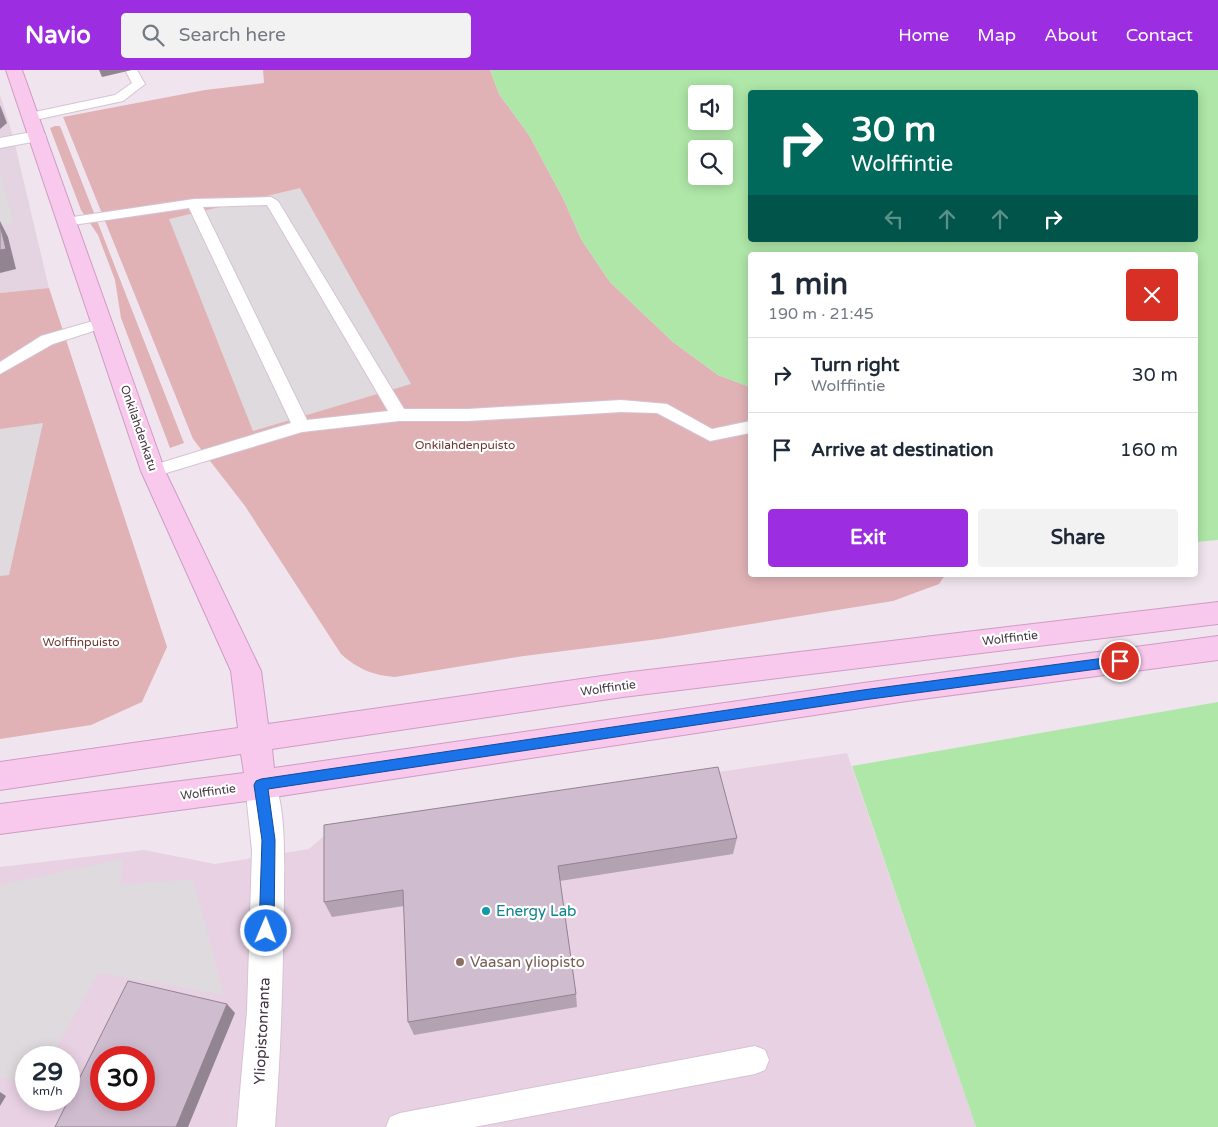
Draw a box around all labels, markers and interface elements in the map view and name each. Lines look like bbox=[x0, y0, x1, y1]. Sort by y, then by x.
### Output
search box bbox=[121, 13, 471, 58]
text: Navio bbox=[25, 21, 91, 50]
icon: search bbox=[139, 21, 167, 49]
text: Search here bbox=[179, 24, 286, 46]
text: Home bbox=[898, 24, 949, 46]
text: Map bbox=[977, 24, 1016, 46]
text: About bbox=[1044, 24, 1098, 46]
text: Contact bbox=[1126, 24, 1193, 46]
map controls bbox=[688, 85, 733, 185]
button: sound bbox=[688, 85, 733, 130]
text: 30 m bbox=[851, 109, 936, 151]
icon: right bbox=[768, 110, 833, 175]
button: search bbox=[688, 140, 733, 185]
text: Wolffintie bbox=[851, 151, 953, 177]
icon: left bbox=[880, 205, 908, 233]
icon: ahead bbox=[933, 205, 961, 233]
icon: ahead bbox=[986, 205, 1014, 233]
icon: right bbox=[1039, 205, 1067, 233]
text: 1 min bbox=[768, 266, 848, 303]
button: close bbox=[1126, 269, 1178, 321]
text: 190 m · 21:45 bbox=[768, 304, 874, 324]
text: Turn right bbox=[811, 354, 899, 376]
icon: right bbox=[768, 361, 796, 389]
text: 30 m bbox=[1132, 364, 1178, 386]
text: Wolffintie bbox=[811, 376, 885, 396]
street label: Onkilahdenkatu bbox=[118, 383, 160, 473]
icon: arrive bbox=[768, 436, 796, 464]
park label: Onkilahdenpuisto bbox=[415, 438, 515, 452]
text: Arrive at destination bbox=[811, 439, 994, 461]
text: 160 m bbox=[1120, 439, 1178, 461]
button: Exit bbox=[768, 509, 968, 567]
button: Share bbox=[978, 509, 1178, 567]
street label: Wolffintie bbox=[981, 628, 1039, 648]
park label: Wolffinpuisto bbox=[43, 635, 119, 649]
pin bbox=[1099, 640, 1141, 682]
icon: arrive bbox=[1106, 647, 1134, 675]
street label: Wolffintie bbox=[579, 677, 637, 699]
street label: Wolffintie bbox=[179, 781, 237, 803]
place label: Energy Lab bbox=[496, 902, 577, 920]
position arrow bbox=[239, 904, 291, 956]
marker: Energy Lab bbox=[480, 905, 492, 917]
place label: Vaasan yliopisto bbox=[470, 953, 585, 971]
marker: Vaasan yliopisto bbox=[454, 956, 466, 968]
street label: Yliopistonranta bbox=[250, 977, 274, 1085]
speed limit sign: 30 bbox=[90, 1046, 155, 1111]
text: 29 bbox=[32, 1057, 63, 1087]
text: km/h bbox=[32, 1084, 63, 1098]

